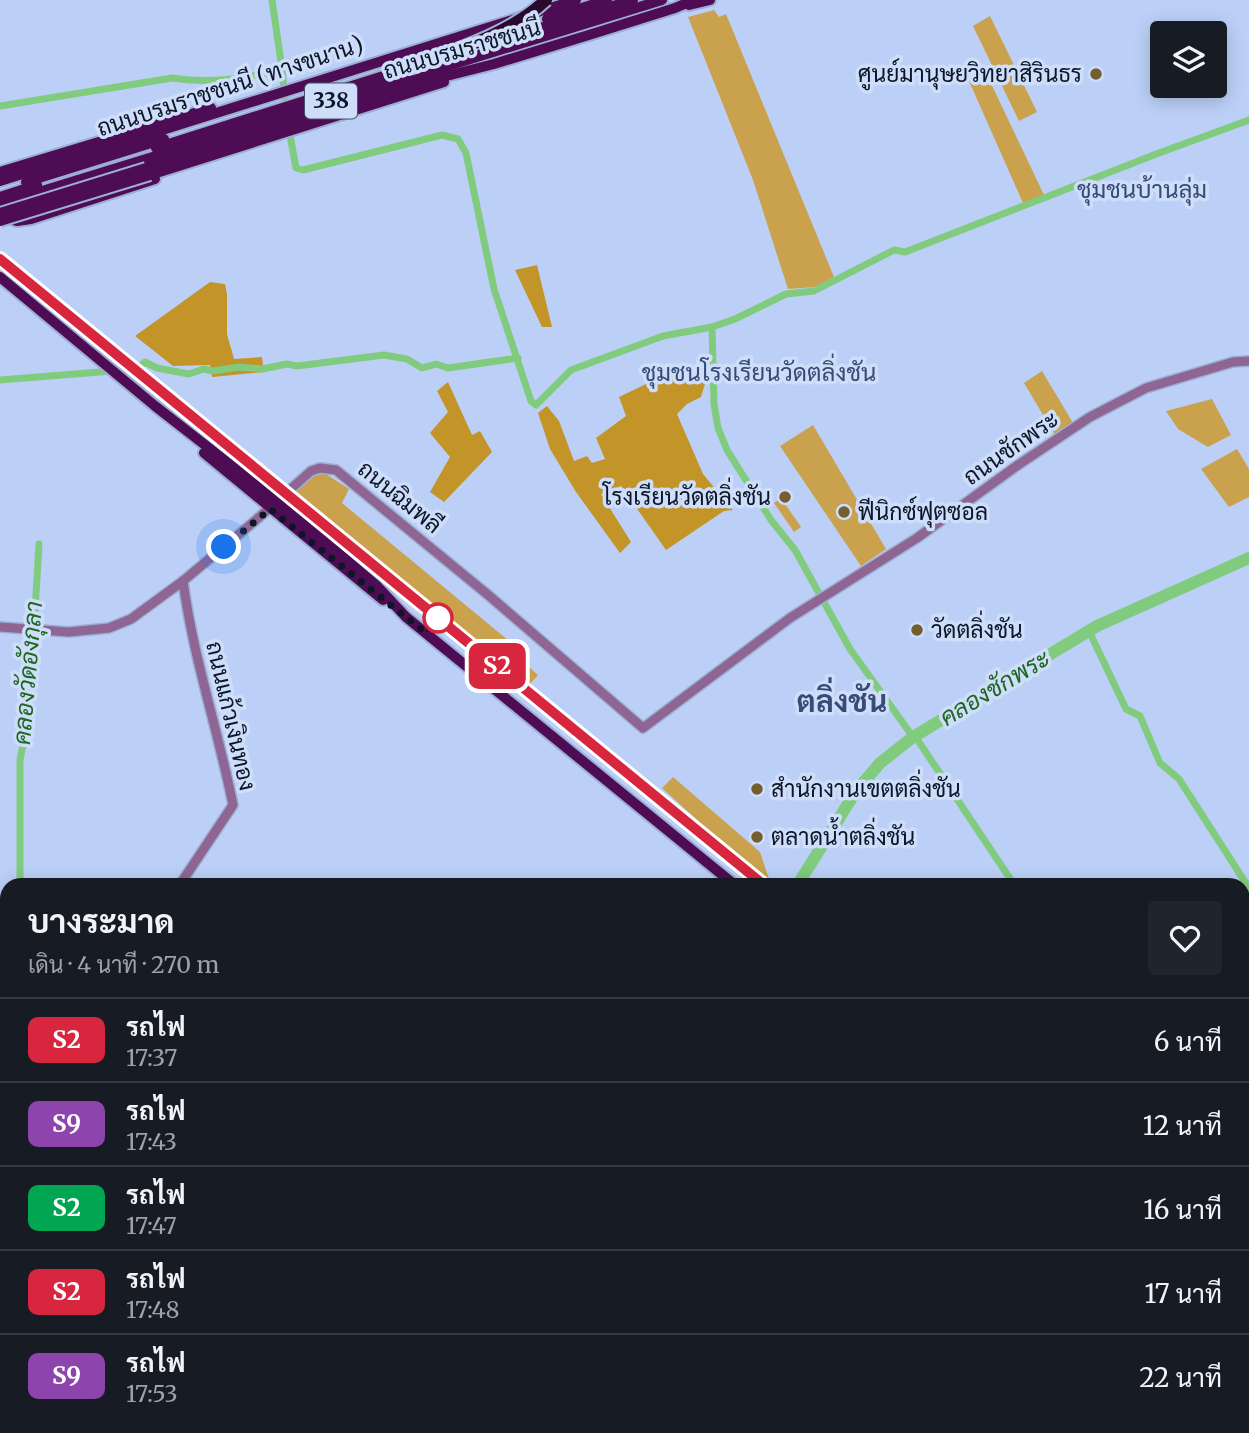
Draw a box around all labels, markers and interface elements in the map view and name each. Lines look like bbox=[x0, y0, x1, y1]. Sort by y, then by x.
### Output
street label: ถนนบรมราชชนนี bbox=[380, 12, 544, 85]
map controls bbox=[1150, 21, 1227, 98]
button: layers bbox=[1150, 21, 1227, 98]
street label: ถนนบรมราชชนนี (ทางขนาน) bbox=[93, 29, 367, 142]
place label: ศูนย์มานุษยวิทยาสิรินธร bbox=[858, 58, 1082, 91]
marker: ศูนย์มานุษยวิทยาสิรินธร bbox=[1088, 66, 1104, 82]
road number: 338 bbox=[305, 84, 357, 119]
district label: ชุมชนบ้านลุ่ม bbox=[1077, 174, 1207, 206]
district label: ชุมชนโรงเรียนวัดตลิ่งชัน bbox=[642, 353, 876, 389]
street label: ถนนชักพระ bbox=[957, 404, 1064, 491]
street label: ถนนฉิมพลี bbox=[352, 454, 448, 539]
place label: โรงเรียนวัดตลิ่งชัน bbox=[601, 477, 771, 511]
marker: โรงเรียนวัดตลิ่งชัน bbox=[777, 489, 793, 505]
place label: ฟีนิกซ์ฟุตซอล bbox=[858, 496, 988, 528]
marker: ฟีนิกซ์ฟุตซอล bbox=[836, 504, 852, 520]
your location bbox=[206, 529, 241, 564]
water label: คลองวัดอังกุลา bbox=[6, 600, 50, 746]
unlabelled marker bbox=[423, 603, 453, 633]
place label: วัดตลิ่งชัน bbox=[931, 610, 1023, 644]
marker: วัดตลิ่งชัน bbox=[909, 622, 925, 638]
street label: ถนนแก้วเงินทอง bbox=[200, 638, 263, 793]
water label: คลองชักพระ bbox=[934, 642, 1056, 733]
line badge: S2 bbox=[466, 643, 528, 689]
text: S2 bbox=[483, 650, 511, 681]
district label: ตลิ่งชัน bbox=[797, 677, 887, 720]
place label: สำนักงานเขตตลิ่งชัน bbox=[771, 769, 961, 803]
marker: สำนักงานเขตตลิ่งชัน bbox=[749, 781, 765, 797]
place label: ตลาดน้ำตลิ่งชัน bbox=[771, 817, 915, 851]
marker: ตลาดน้ำตลิ่งชัน bbox=[749, 829, 765, 845]
text: บางระมาด bbox=[28, 901, 175, 942]
button: heart bbox=[1148, 901, 1222, 975]
text: เดิน · 4 นาที · 270 m bbox=[28, 950, 219, 979]
text: รถไฟ bbox=[126, 1010, 185, 1043]
text: S2 bbox=[52, 1024, 81, 1055]
text: 6 นาที bbox=[1154, 1025, 1222, 1058]
text: 17:37 bbox=[126, 1043, 177, 1072]
text: รถไฟ bbox=[126, 1094, 185, 1127]
text: S9 bbox=[52, 1108, 81, 1139]
text: 12 นาที bbox=[1143, 1109, 1222, 1142]
text: 17:43 bbox=[126, 1127, 177, 1156]
text: รถไฟ bbox=[126, 1178, 185, 1211]
text: S2 bbox=[52, 1192, 81, 1223]
text: 16 นาที bbox=[1143, 1193, 1222, 1226]
text: 17:47 bbox=[126, 1211, 177, 1240]
text: รถไฟ bbox=[126, 1262, 185, 1295]
text: S2 bbox=[52, 1276, 81, 1307]
text: 17 นาที bbox=[1144, 1277, 1222, 1310]
text: 17:48 bbox=[126, 1295, 179, 1324]
text: รถไฟ bbox=[126, 1346, 185, 1379]
text: S9 bbox=[52, 1360, 81, 1391]
text: 22 นาที bbox=[1139, 1361, 1222, 1394]
text: 17:53 bbox=[126, 1379, 178, 1408]

